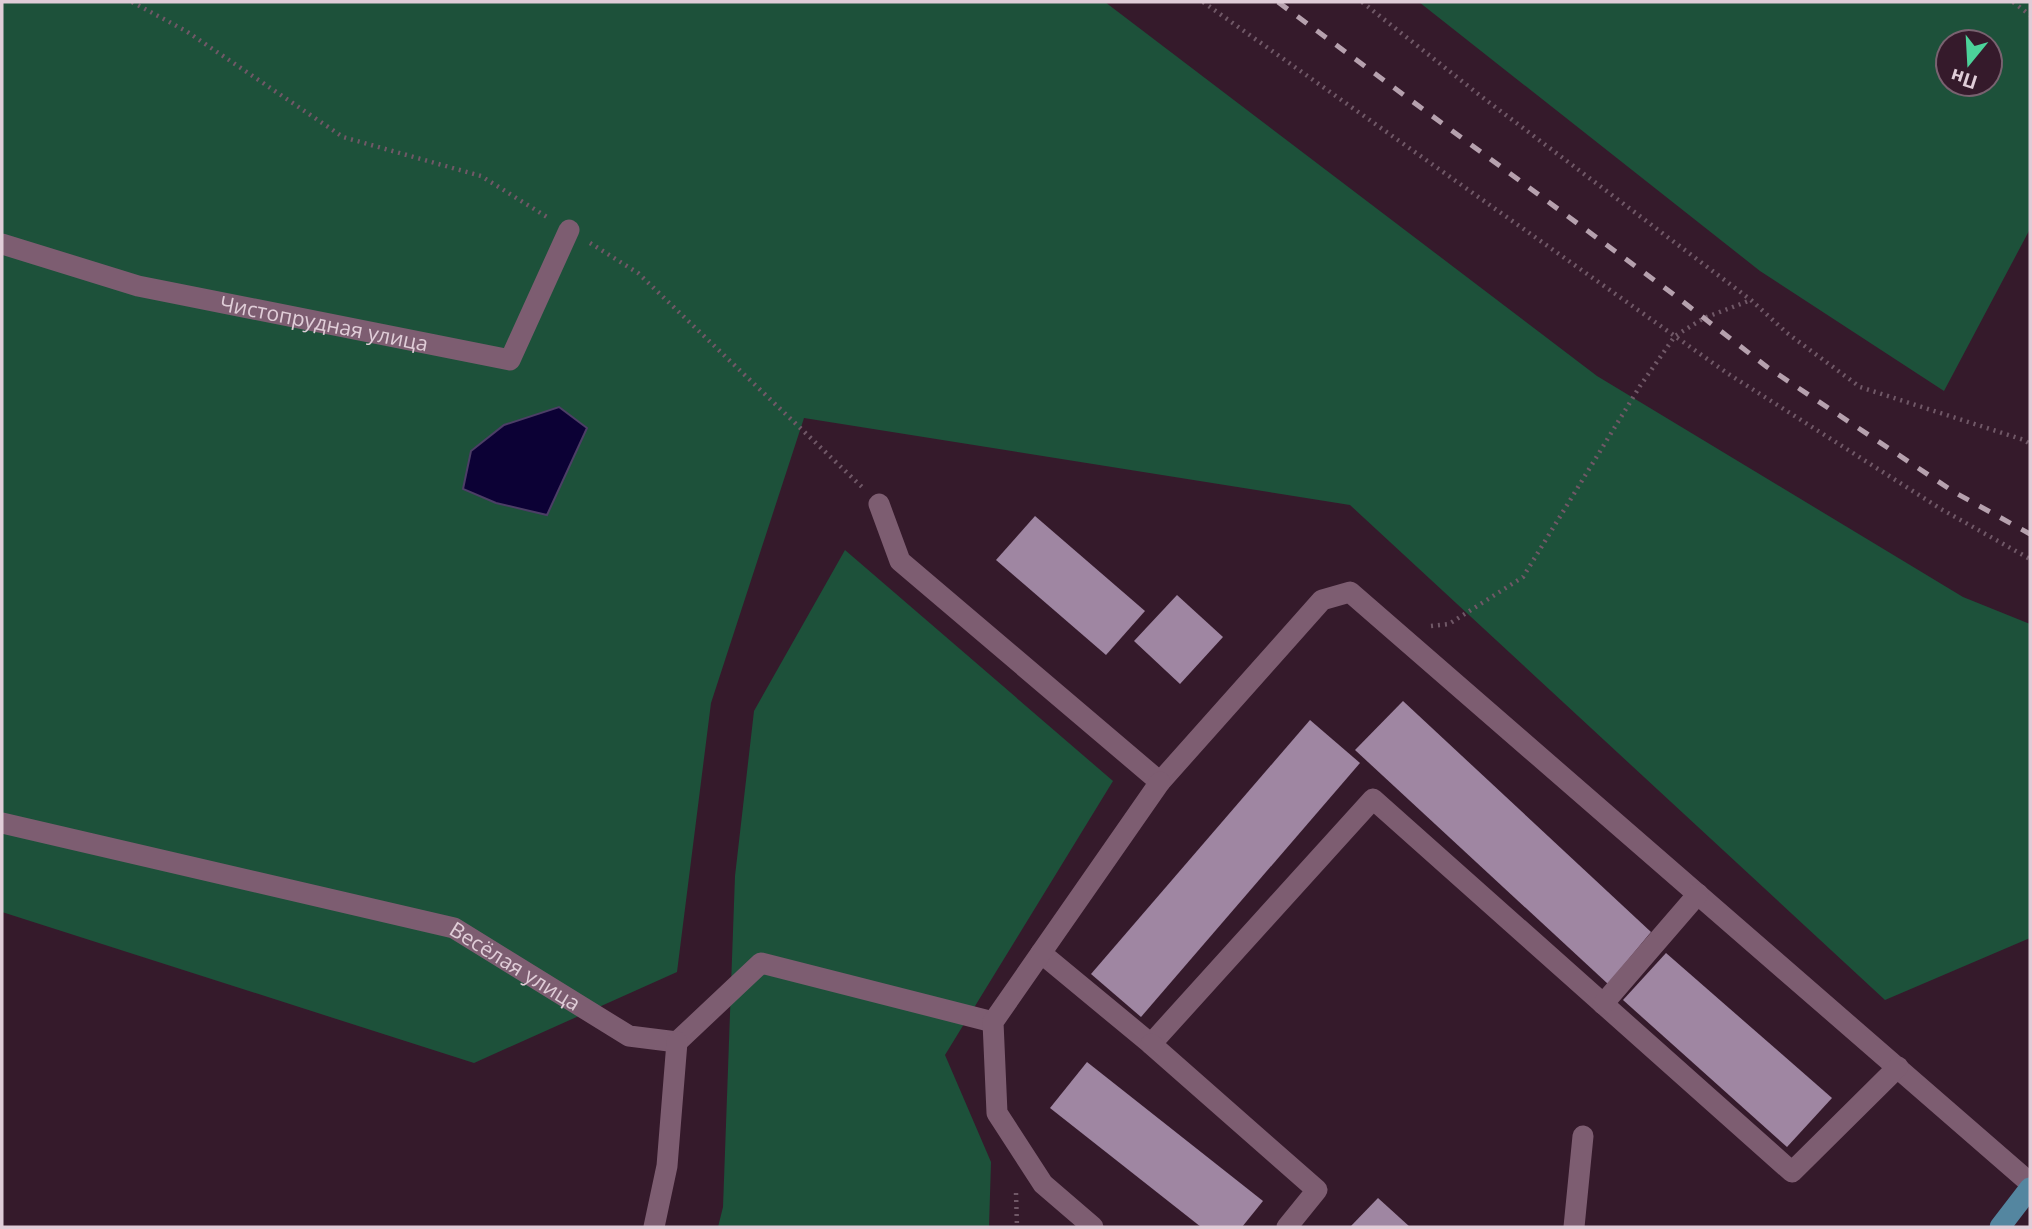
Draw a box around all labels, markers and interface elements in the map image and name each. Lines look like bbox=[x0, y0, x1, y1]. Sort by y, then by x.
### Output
north arrow bbox=[1934, 28, 2004, 98]
text: Пн bbox=[1947, 63, 1980, 96]
street label: Чистопрудная улица bbox=[217, 289, 431, 357]
street label: Весёлая улица bbox=[445, 915, 586, 1017]

